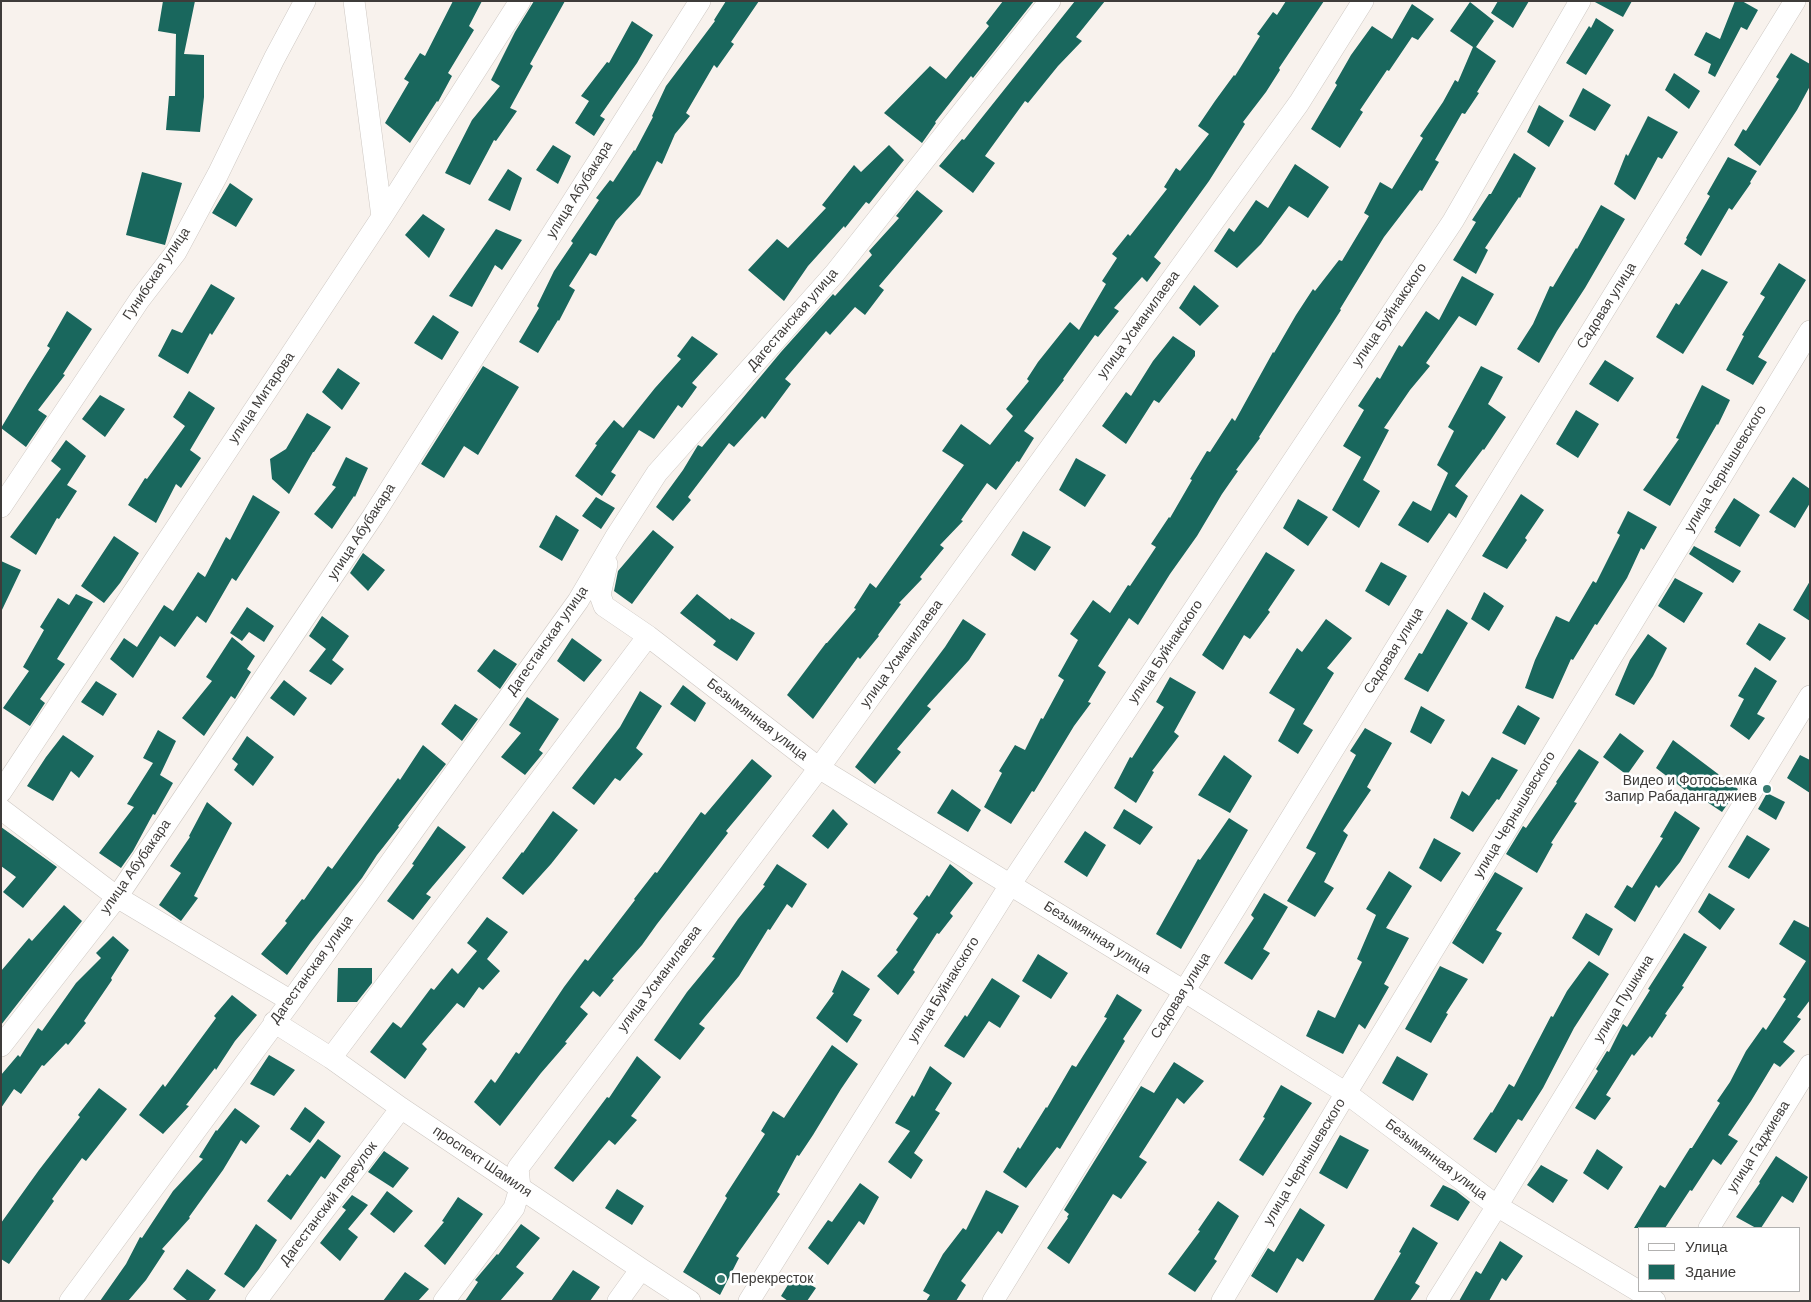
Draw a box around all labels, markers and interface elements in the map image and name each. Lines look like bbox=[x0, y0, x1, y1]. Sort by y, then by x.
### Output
street label: улица Абубакара bbox=[543, 138, 617, 242]
street label: Гунибская улица bbox=[120, 225, 194, 323]
street label: улица Буйнакского bbox=[1349, 260, 1431, 370]
street label: Садовая улица bbox=[1574, 260, 1640, 352]
street label: Дагестанская улица bbox=[744, 266, 842, 374]
street label: улица Усманилаева bbox=[1094, 268, 1184, 382]
street label: улица Митарова bbox=[225, 349, 299, 447]
street label: улица Чернышевского bbox=[1681, 403, 1771, 535]
street label: улица Абубакара bbox=[325, 481, 399, 583]
street label: Дагестанская улица bbox=[504, 583, 592, 699]
street label: улица Усманилаева bbox=[857, 597, 947, 711]
street label: улица Буйнакского bbox=[1125, 597, 1207, 707]
street label: Садовая улица bbox=[1361, 605, 1427, 697]
street label: Безымянная улица bbox=[703, 675, 811, 765]
street label: улица Чернышевского bbox=[1470, 749, 1560, 881]
place label: Видео и Фотосьемка Запир Рабадангаджиев bbox=[1605, 773, 1757, 806]
marker: Видео и Фотосьемка Запир Рабадангаджиев bbox=[1761, 783, 1773, 795]
street label: улица Абубакара bbox=[97, 816, 175, 918]
street label: Безымянная улица bbox=[1040, 898, 1154, 978]
street label: Дагестанская улица bbox=[267, 913, 357, 1027]
street label: улица Усманилаева bbox=[614, 922, 706, 1036]
street label: улица Буйнакского bbox=[905, 934, 983, 1046]
street label: Садовая улица bbox=[1148, 950, 1214, 1042]
street label: улица Пушкина bbox=[1590, 952, 1658, 1046]
street label: улица Чернышевского bbox=[1260, 1096, 1350, 1228]
street label: улица Гаджиева bbox=[1724, 1098, 1794, 1196]
street label: Безымянная улица bbox=[1382, 1116, 1490, 1204]
street label: проспект Шамиля bbox=[429, 1123, 535, 1201]
street label: Дагестанский переулок bbox=[277, 1139, 381, 1269]
legend bbox=[1638, 1227, 1801, 1292]
text: Улица bbox=[1685, 1237, 1728, 1257]
text: Здание bbox=[1685, 1262, 1736, 1282]
place label: Перекресток bbox=[731, 1271, 813, 1287]
marker: Перекресток bbox=[715, 1273, 727, 1285]

